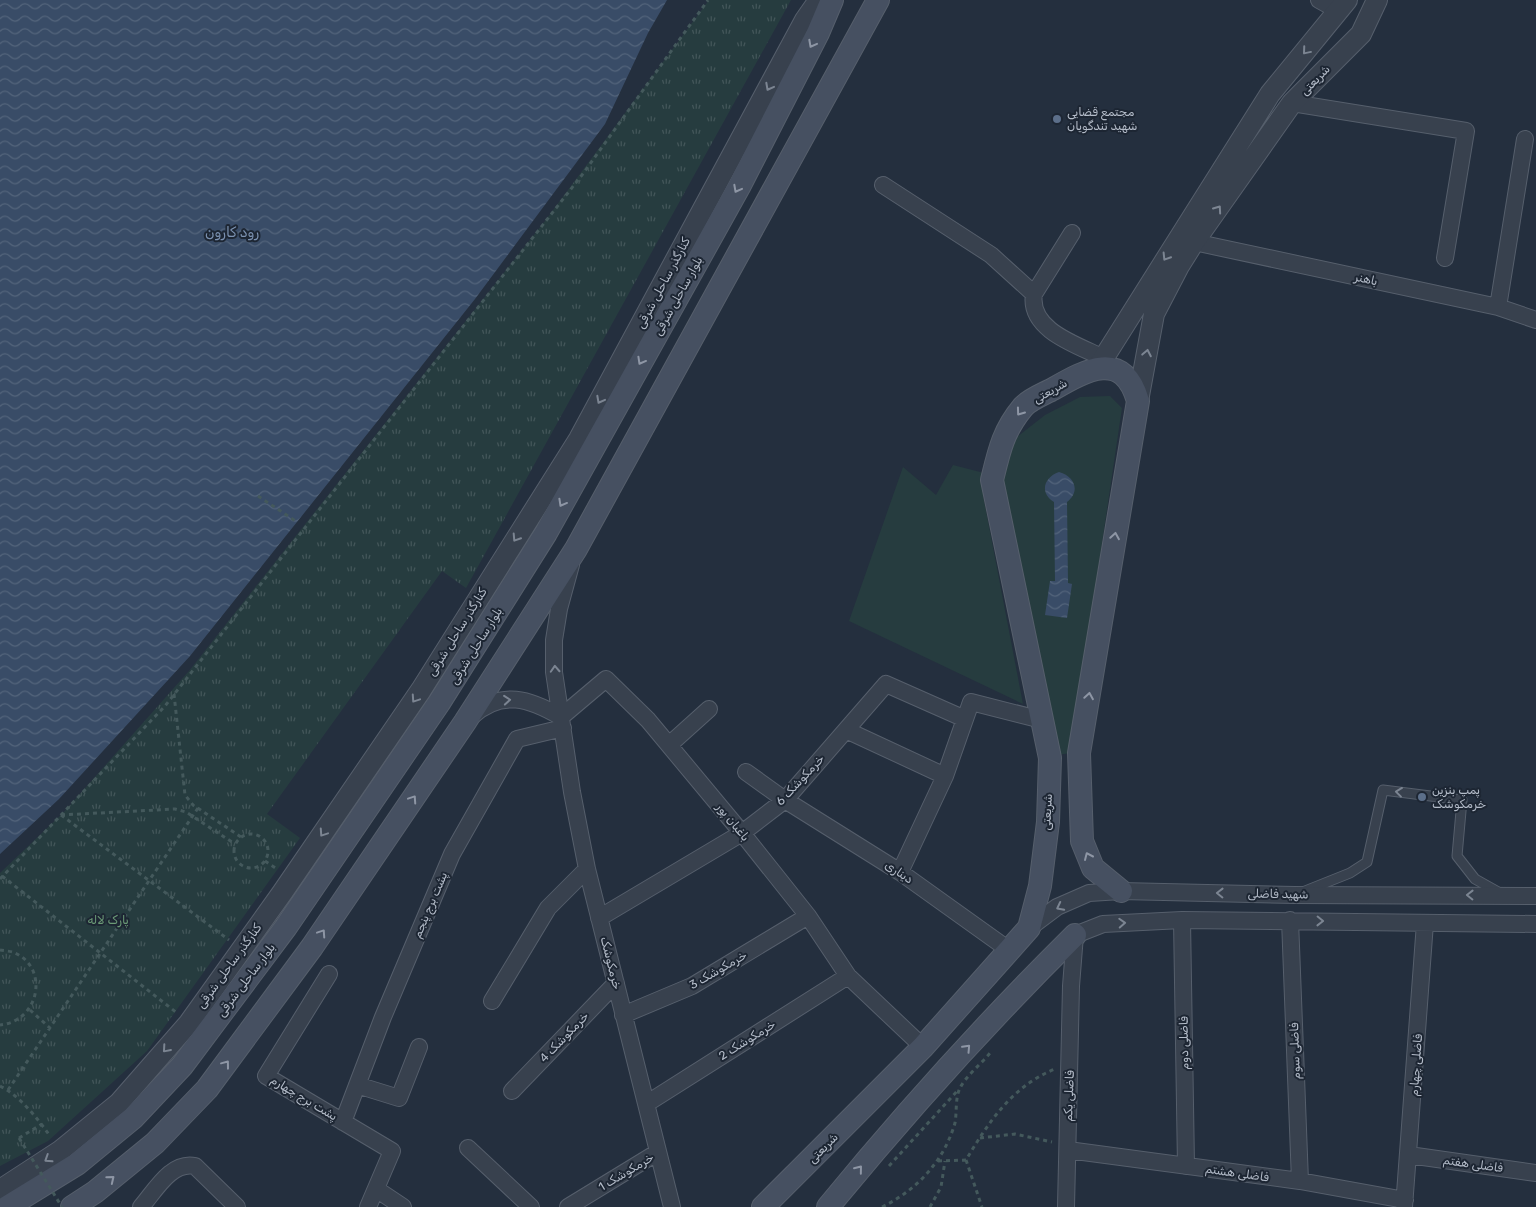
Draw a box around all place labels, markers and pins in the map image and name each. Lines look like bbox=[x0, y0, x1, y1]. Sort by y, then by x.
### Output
place label: مجتمع قضایی شهید تندگویان bbox=[1067, 105, 1137, 134]
marker: مجتمع قضایی شهید تندگویان bbox=[1051, 113, 1063, 125]
place label: پمپ بنزین خرمکوشک bbox=[1432, 783, 1486, 812]
marker: پمپ بنزین خرمکوشک bbox=[1416, 791, 1428, 803]

